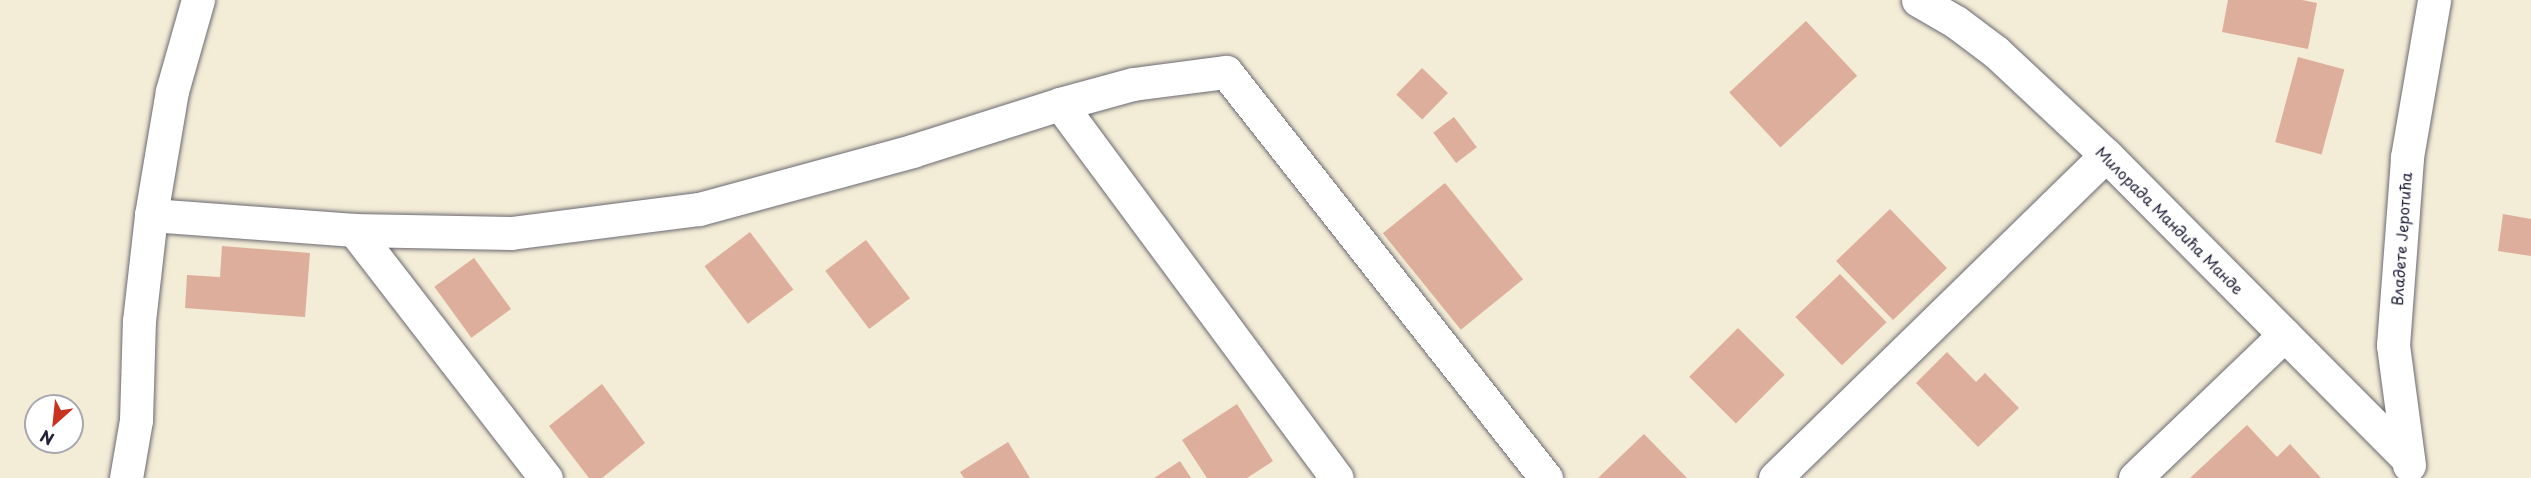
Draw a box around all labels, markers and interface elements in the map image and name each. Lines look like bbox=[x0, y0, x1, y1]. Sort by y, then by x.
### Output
street label: Милорада Мандића Манде bbox=[2091, 141, 2249, 299]
street label: Владете Јеротића bbox=[2387, 172, 2415, 306]
north arrow bbox=[24, 394, 84, 454]
text: N bbox=[36, 425, 58, 452]

